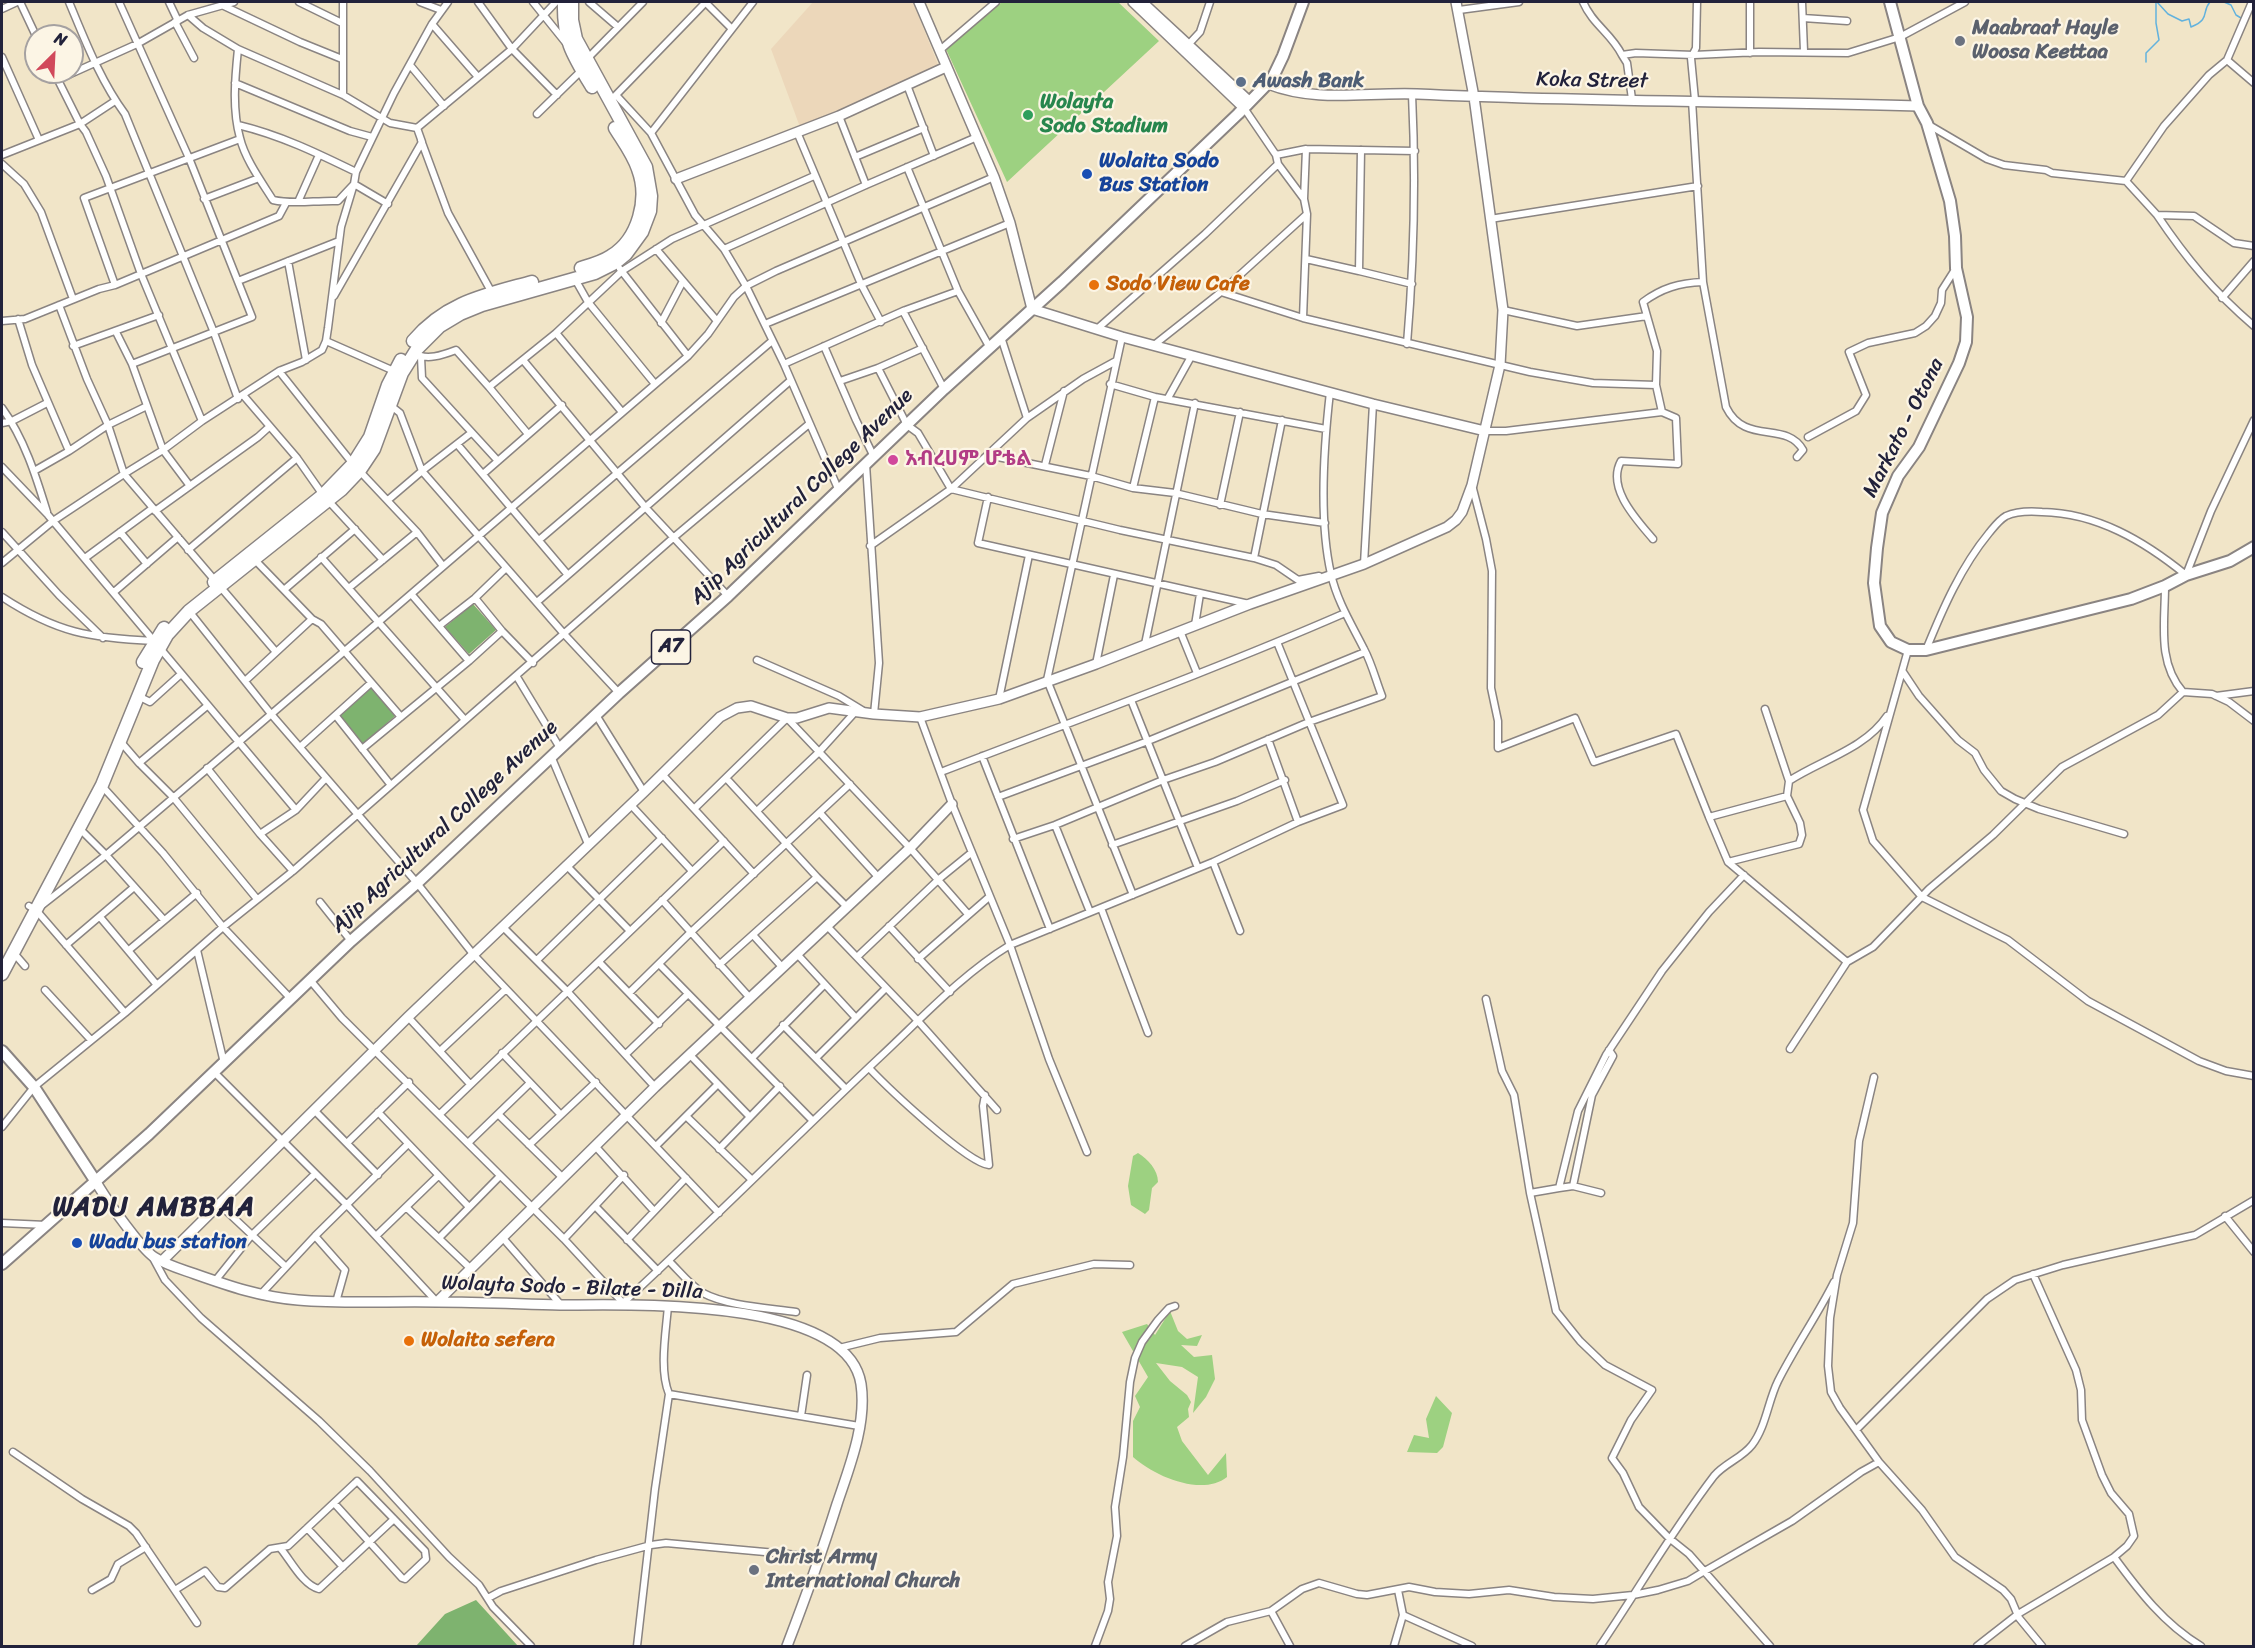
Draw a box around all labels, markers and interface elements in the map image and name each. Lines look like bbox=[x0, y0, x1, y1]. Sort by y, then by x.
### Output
place label: Maabraat Hayle Woosa Keettaa bbox=[1972, 16, 2118, 66]
text: N bbox=[50, 23, 72, 54]
north arrow bbox=[24, 24, 84, 84]
marker: Maabraat Hayle Woosa Keettaa bbox=[1953, 34, 1967, 48]
street label: Koka Street bbox=[1536, 67, 1648, 95]
place label: Awash Bank bbox=[1253, 69, 1364, 95]
marker: Awash Bank bbox=[1234, 75, 1248, 89]
place label: Wolayta Sodo Stadium bbox=[1040, 90, 1168, 140]
marker: Wolayta Sodo Stadium bbox=[1021, 108, 1035, 122]
place label: Wolaita Sodo Bus Station bbox=[1099, 149, 1219, 199]
marker: Wolaita Sodo Bus Station bbox=[1080, 167, 1094, 181]
place label: Sodo View Cafe bbox=[1106, 272, 1250, 298]
marker: Sodo View Cafe bbox=[1087, 278, 1101, 292]
street label: Markato - Otona bbox=[1858, 354, 1950, 502]
street label: Ajip Agricultural College Avenue bbox=[685, 384, 919, 610]
place label: አብረሀም ሆቴል bbox=[905, 447, 1032, 473]
marker: አብረሀም ሆቴል bbox=[886, 453, 900, 467]
road number: A7 bbox=[652, 630, 690, 664]
street label: Ajip Agricultural College Avenue bbox=[327, 715, 563, 939]
district label: WADU AMBBAA bbox=[52, 1192, 256, 1224]
place label: Wadu bus station bbox=[89, 1230, 247, 1256]
marker: Wadu bus station bbox=[70, 1236, 84, 1250]
street label: Wolayta Sodo - Bilate - Dilla bbox=[441, 1271, 703, 1305]
place label: Wolaita sefera bbox=[421, 1328, 555, 1354]
marker: Wolaita sefera bbox=[402, 1334, 416, 1348]
place label: Christ Army International Church bbox=[766, 1545, 961, 1595]
marker: Christ Army International Church bbox=[747, 1563, 761, 1577]

